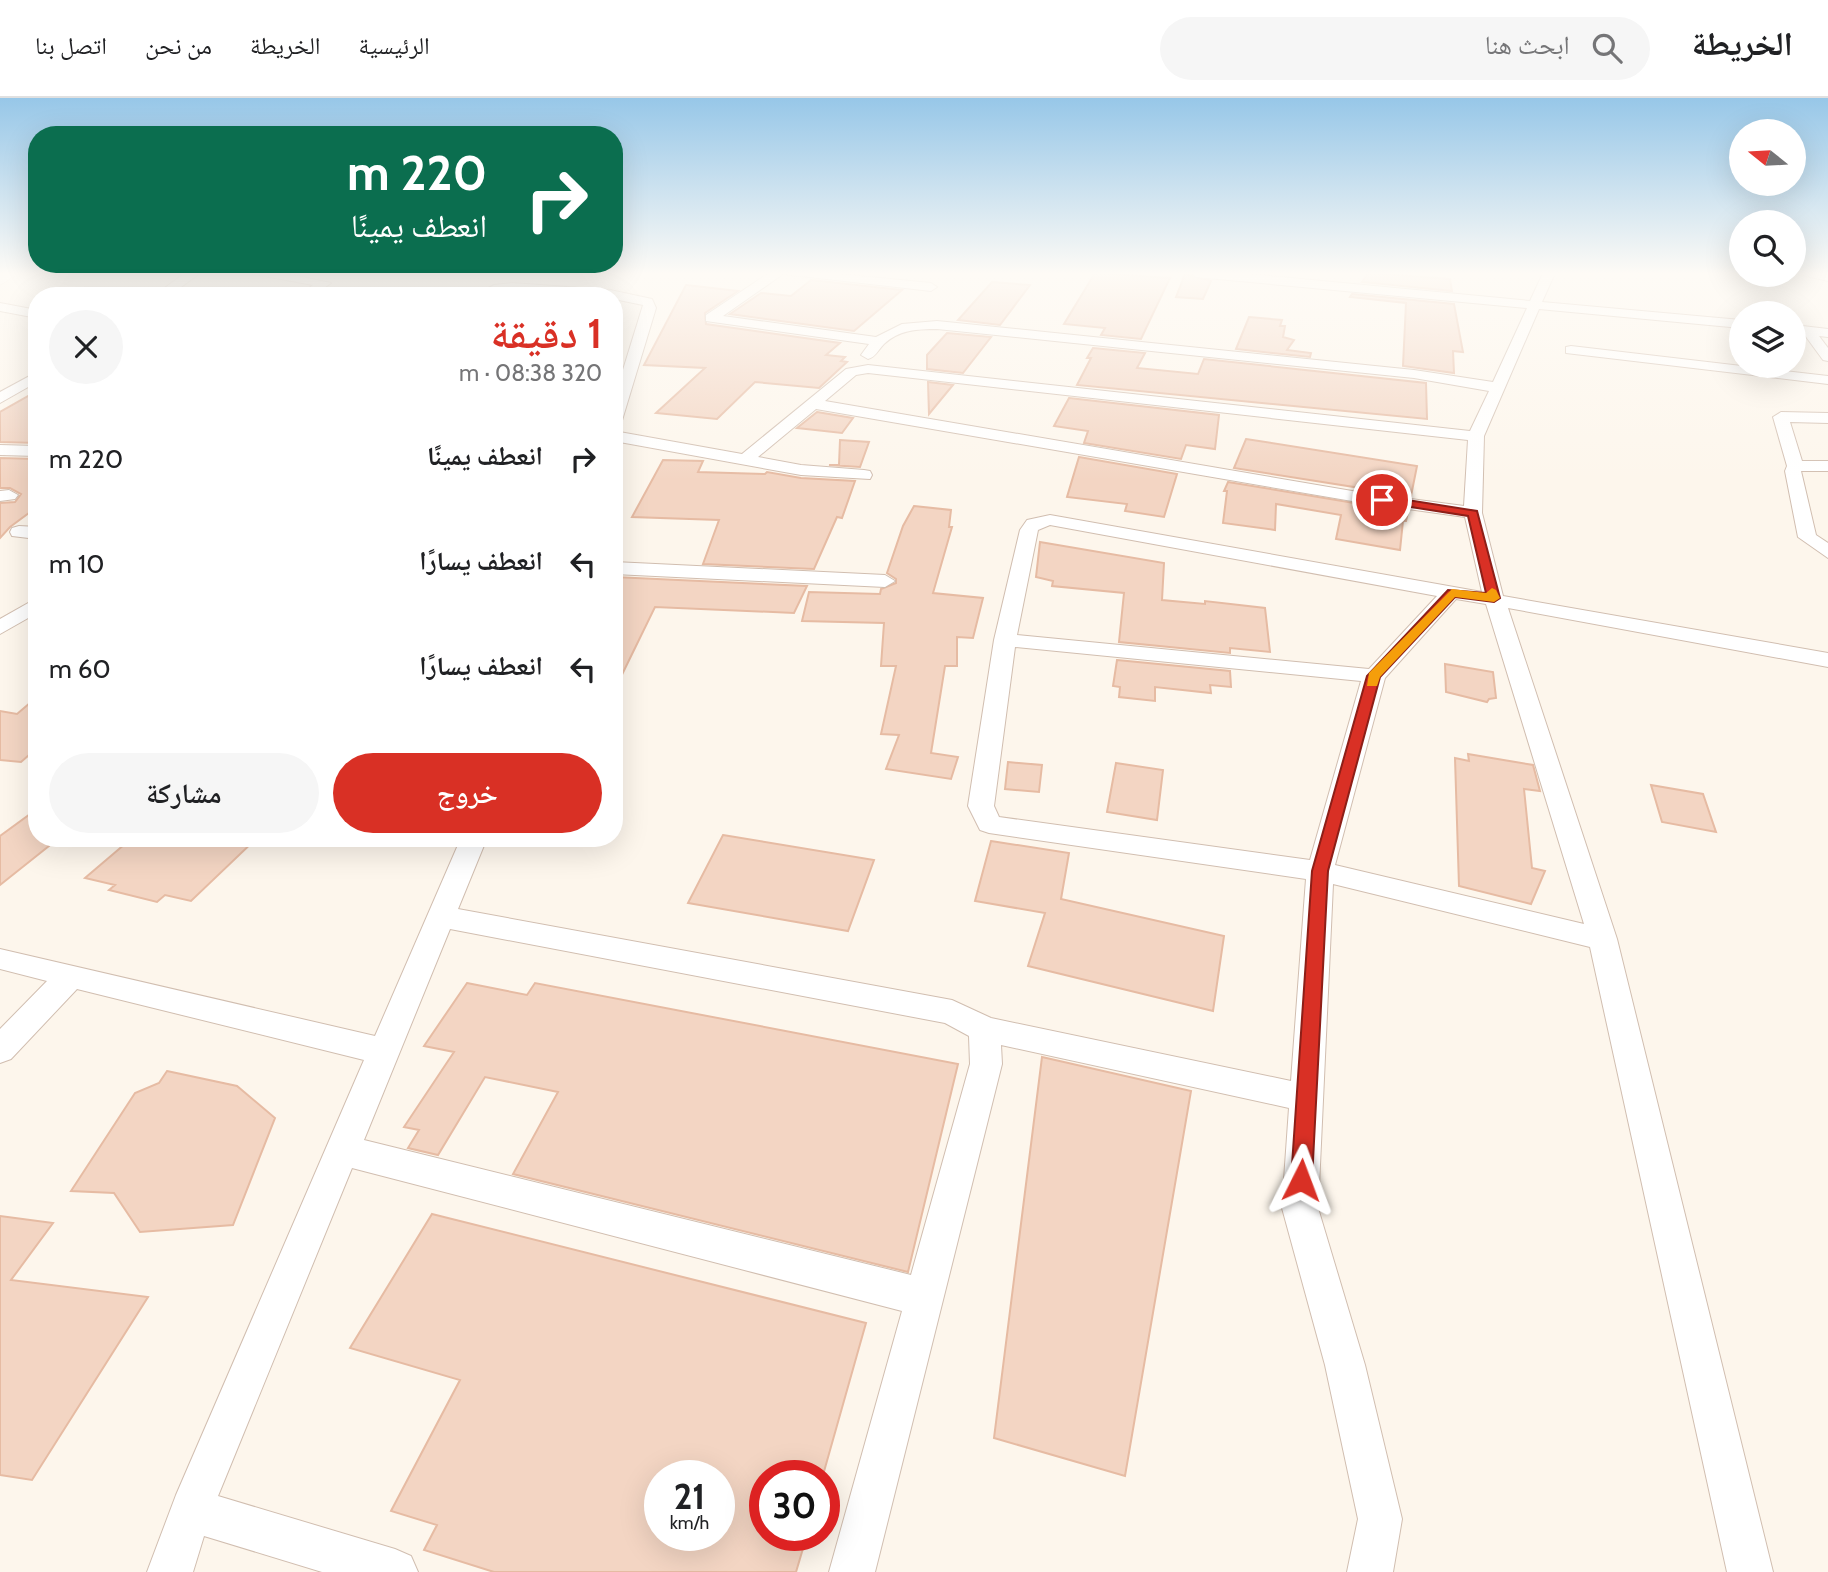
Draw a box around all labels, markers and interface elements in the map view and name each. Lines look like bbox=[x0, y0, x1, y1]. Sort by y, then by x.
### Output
search box bbox=[1160, 17, 1650, 80]
text: الخريطة bbox=[1692, 23, 1793, 63]
text: ابحث هنا bbox=[1485, 29, 1570, 61]
icon: search bbox=[1588, 29, 1626, 67]
text: اتصل بنا bbox=[35, 31, 107, 60]
text: من نحن bbox=[145, 31, 212, 60]
text: الخريطة bbox=[250, 31, 321, 60]
text: الرئيسية bbox=[359, 31, 430, 60]
north arrow bbox=[1729, 119, 1806, 196]
map controls bbox=[1729, 119, 1806, 378]
text: 220 m bbox=[347, 143, 487, 202]
icon: right bbox=[511, 154, 602, 245]
text: انعطف يمينًا bbox=[351, 206, 487, 245]
button: search bbox=[1729, 210, 1806, 287]
button: layers bbox=[1729, 301, 1806, 378]
text: 1 دقيقة bbox=[490, 307, 602, 359]
button: close bbox=[49, 310, 123, 384]
text: 320 m · 08:38 bbox=[459, 359, 602, 387]
text: انعطف يمينًا bbox=[427, 440, 543, 472]
icon: right bbox=[564, 440, 602, 478]
text: 220 m bbox=[49, 443, 123, 475]
pin bbox=[1352, 470, 1412, 530]
icon: arrive bbox=[1363, 481, 1401, 519]
text: انعطف يسارًا bbox=[419, 545, 543, 577]
icon: left bbox=[564, 545, 602, 583]
text: 10 m bbox=[49, 548, 104, 580]
text: انعطف يسارًا bbox=[419, 650, 543, 682]
icon: left bbox=[564, 650, 602, 688]
text: 60 m bbox=[49, 653, 111, 685]
button: مشاركة bbox=[49, 753, 319, 833]
button: خروج bbox=[333, 753, 602, 833]
position arrow bbox=[1264, 1143, 1338, 1217]
speed limit sign: 30 bbox=[749, 1460, 840, 1551]
text: 21 bbox=[674, 1475, 705, 1518]
text: km/h bbox=[670, 1512, 709, 1534]

